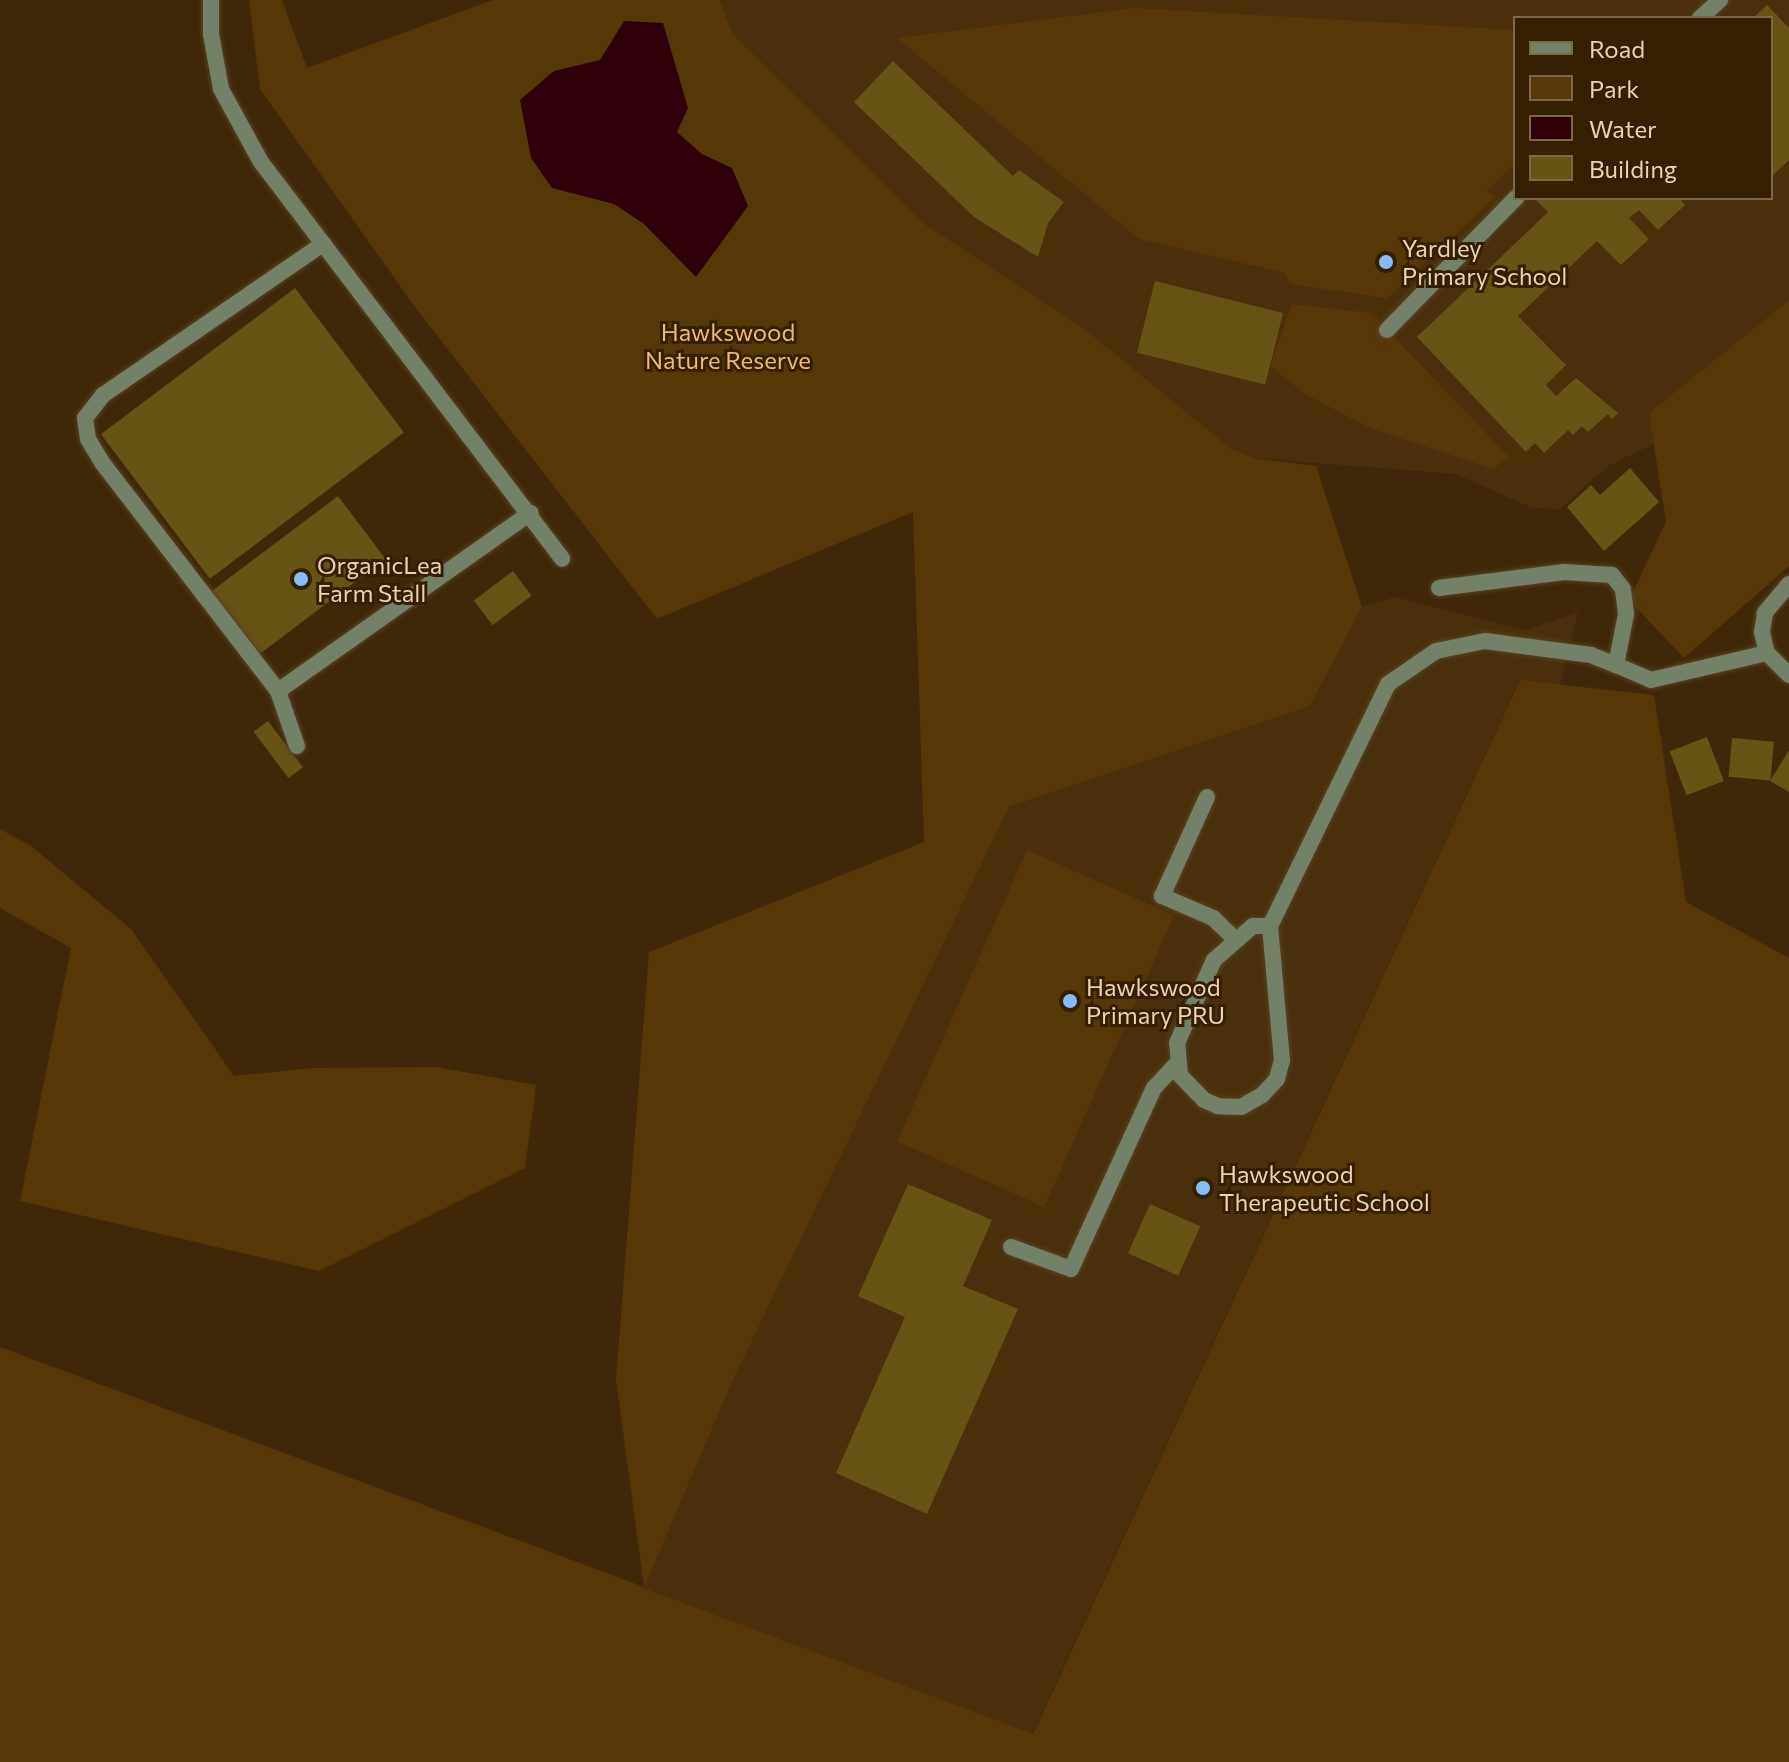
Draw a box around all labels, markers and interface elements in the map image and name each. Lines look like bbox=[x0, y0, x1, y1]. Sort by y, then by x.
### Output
legend bbox=[1513, 16, 1773, 200]
text: Road bbox=[1589, 34, 1645, 63]
text: Park bbox=[1589, 74, 1639, 103]
text: Water bbox=[1589, 114, 1657, 143]
text: Building bbox=[1589, 154, 1677, 183]
place label: Yardley Primary School bbox=[1402, 234, 1567, 290]
marker: Yardley Primary School bbox=[1377, 253, 1395, 271]
park label: Hawkswood Nature Reserve bbox=[645, 318, 811, 374]
place label: OrganicLea Farm Stall bbox=[317, 551, 442, 607]
marker: OrganicLea Farm Stall bbox=[292, 570, 310, 588]
place label: Hawkswood Primary PRU bbox=[1086, 973, 1225, 1029]
marker: Hawkswood Primary PRU bbox=[1061, 992, 1079, 1010]
place label: Hawkswood Therapeutic School bbox=[1219, 1160, 1430, 1216]
marker: Hawkswood Therapeutic School bbox=[1194, 1179, 1212, 1197]

